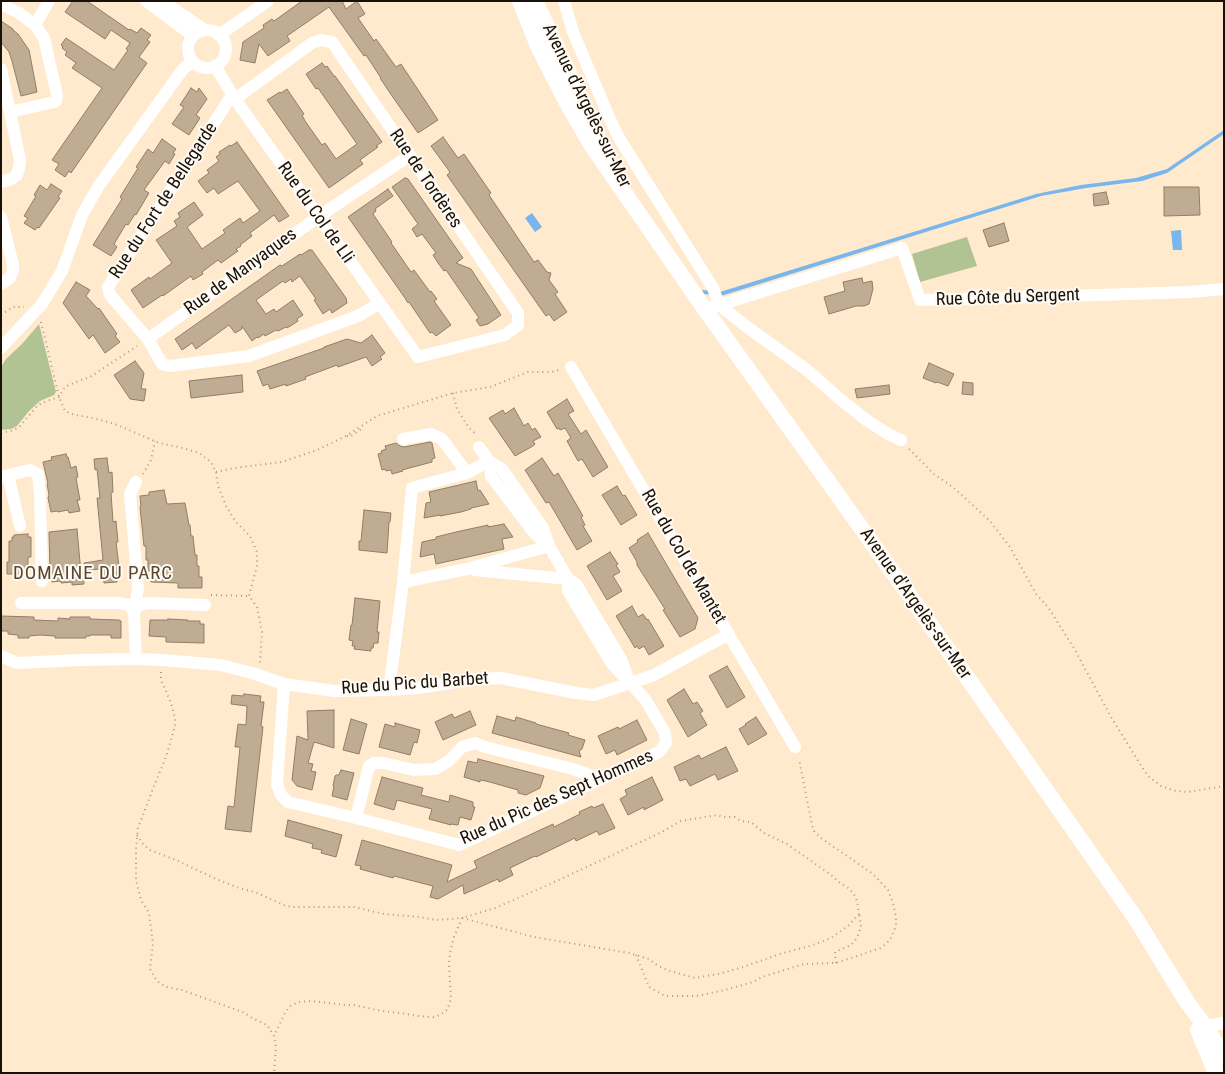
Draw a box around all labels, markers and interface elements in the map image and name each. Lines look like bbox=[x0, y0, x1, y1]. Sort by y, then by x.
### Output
street label: Avenue d'Argelès-sur-Mer bbox=[537, 21, 635, 191]
street label: Rue du Fort de Bellegarde bbox=[105, 119, 223, 283]
street label: Rue de Tordères bbox=[384, 125, 466, 233]
street label: Rue du Col de Lli bbox=[272, 158, 358, 268]
street label: Rue de Manyaques bbox=[181, 224, 301, 320]
street label: Rue Côte du Sergent bbox=[936, 285, 1080, 311]
street label: Rue du Col de Mantet bbox=[636, 486, 730, 628]
street label: Avenue d'Argelès-sur-Mer bbox=[855, 524, 975, 684]
district label: DOMAINE DU PARC bbox=[11, 563, 175, 585]
street label: Rue du Pic du Barbet bbox=[341, 668, 489, 700]
street label: Rue du Pic des Sept Hommes bbox=[457, 746, 657, 850]

